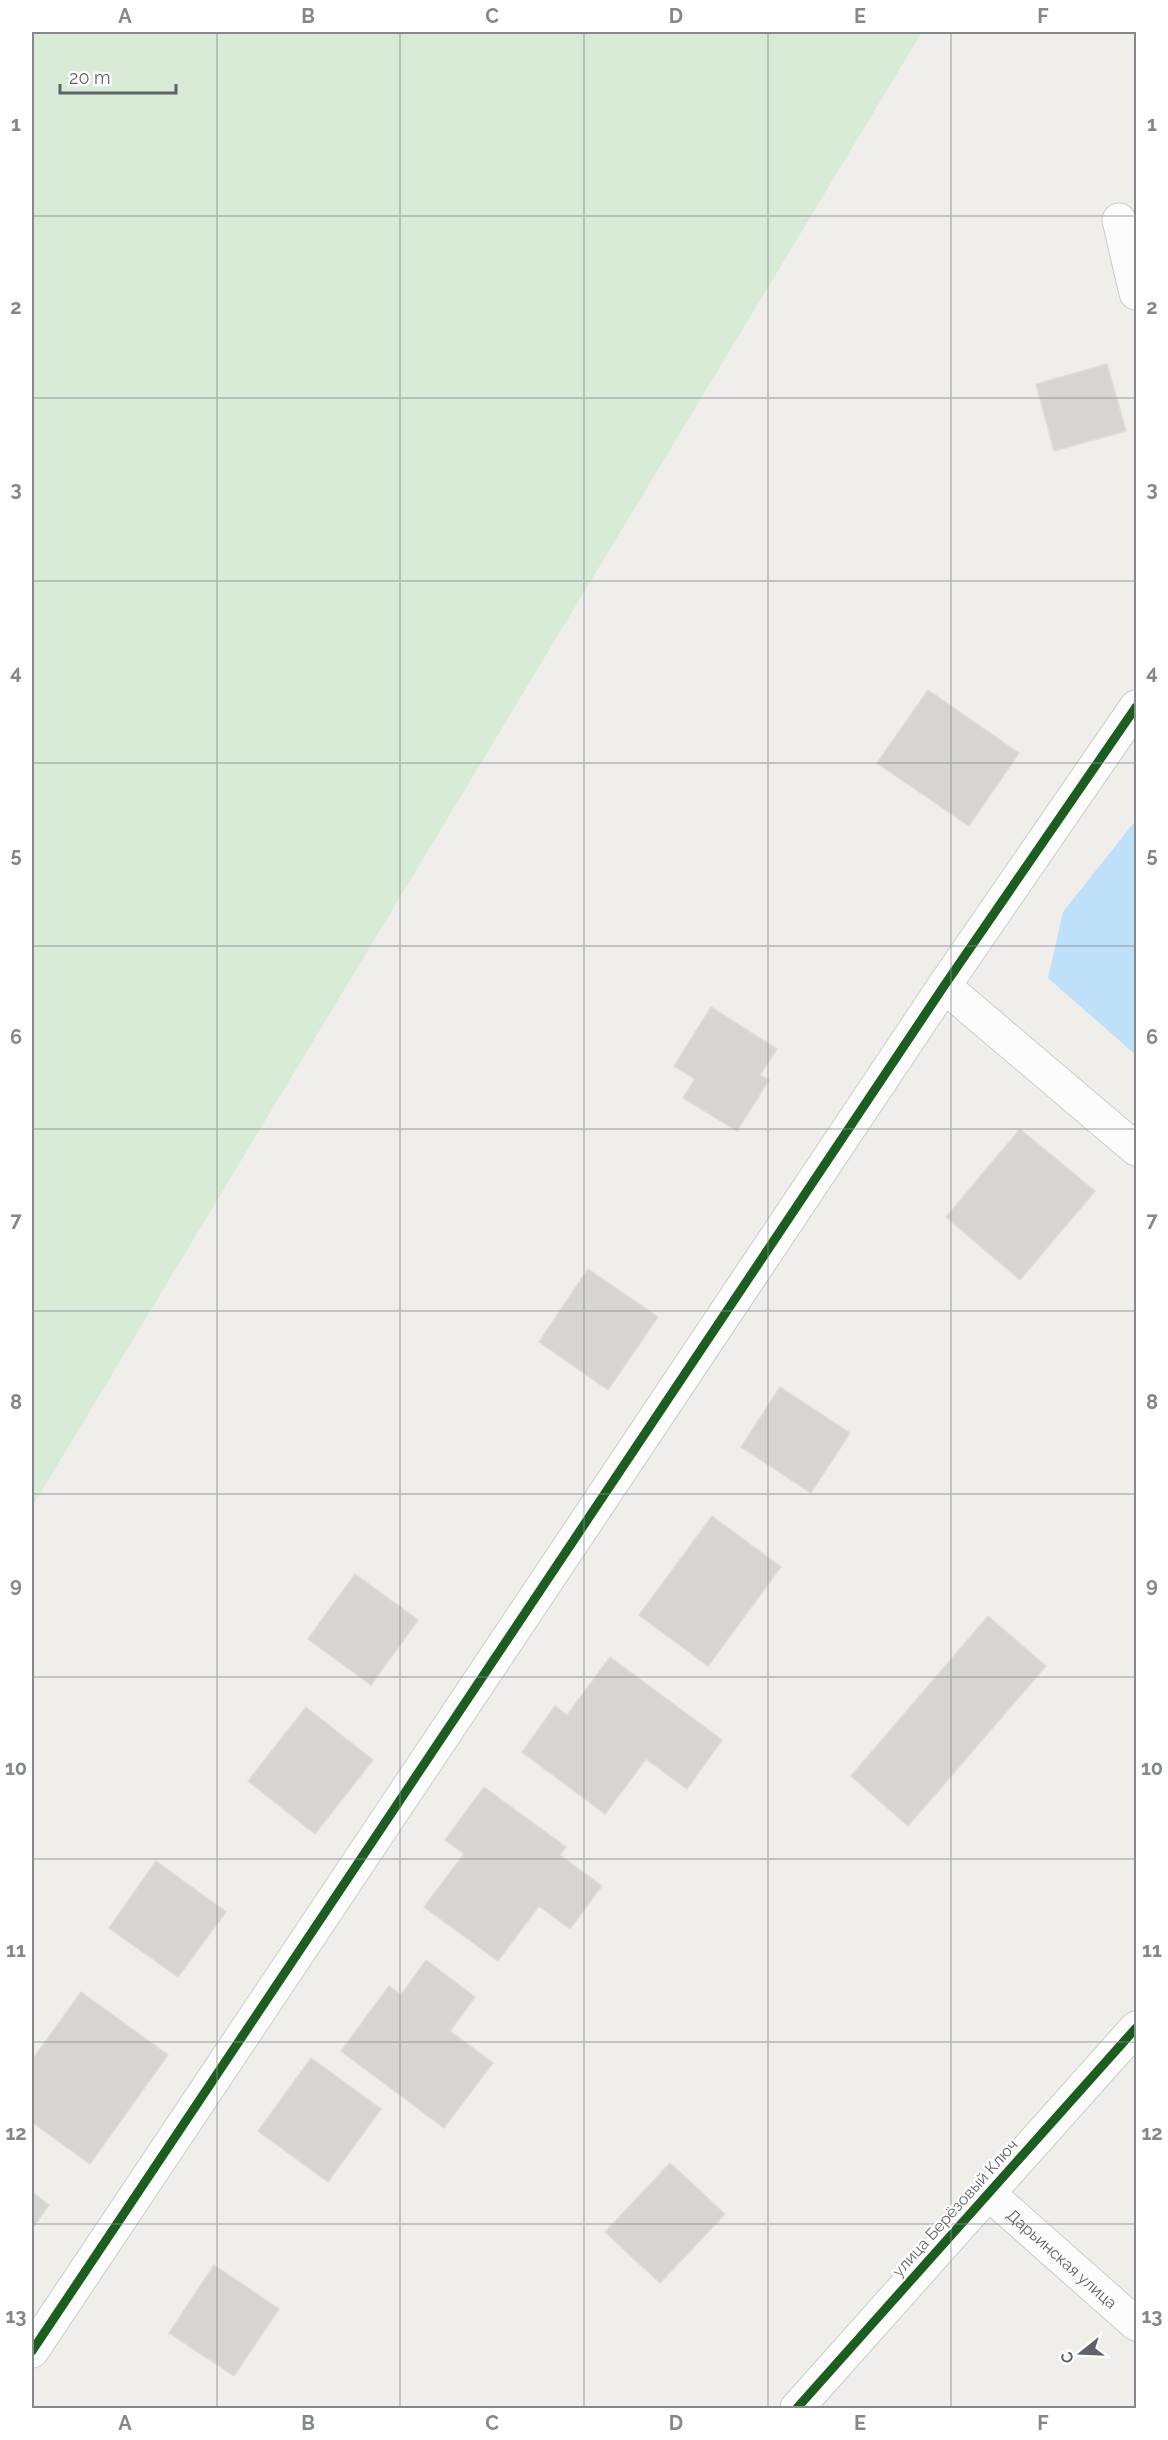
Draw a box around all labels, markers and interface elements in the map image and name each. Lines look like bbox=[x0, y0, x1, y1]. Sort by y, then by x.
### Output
text: A bbox=[118, 4, 132, 28]
text: B bbox=[301, 4, 315, 28]
text: C bbox=[485, 4, 499, 28]
text: D bbox=[669, 4, 683, 28]
text: E bbox=[854, 4, 866, 28]
text: F bbox=[1037, 4, 1049, 28]
scale bar bbox=[60, 57, 176, 95]
text: 20 m bbox=[69, 67, 111, 88]
text: 1 bbox=[11, 112, 21, 136]
text: 1 bbox=[1147, 112, 1157, 136]
text: 2 bbox=[10, 295, 22, 319]
text: 2 bbox=[1146, 295, 1158, 319]
text: 3 bbox=[10, 477, 22, 501]
text: 3 bbox=[1146, 477, 1158, 501]
text: 4 bbox=[10, 660, 22, 684]
text: 4 bbox=[1146, 660, 1158, 684]
text: 5 bbox=[10, 843, 22, 867]
text: 5 bbox=[1146, 843, 1158, 867]
text: 6 bbox=[10, 1025, 22, 1049]
text: 6 bbox=[1146, 1025, 1158, 1049]
text: 7 bbox=[10, 1208, 22, 1232]
text: 7 bbox=[1146, 1208, 1158, 1232]
text: 8 bbox=[10, 1390, 22, 1414]
text: 8 bbox=[1146, 1390, 1158, 1414]
text: 9 bbox=[10, 1573, 22, 1597]
text: 9 bbox=[1146, 1573, 1158, 1597]
text: 10 bbox=[5, 1756, 27, 1780]
text: 10 bbox=[1141, 1756, 1163, 1780]
text: 11 bbox=[6, 1938, 26, 1962]
text: 11 bbox=[1142, 1938, 1162, 1962]
text: 12 bbox=[5, 2121, 27, 2145]
text: 12 bbox=[1141, 2121, 1163, 2145]
street label: улица Берёзовый Ключ bbox=[888, 2135, 1022, 2281]
street label: Дарьинская улица bbox=[1003, 2205, 1121, 2312]
text: 13 bbox=[5, 2304, 27, 2328]
text: 13 bbox=[1141, 2304, 1163, 2328]
north arrow bbox=[1051, 2323, 1111, 2383]
text: С bbox=[1056, 2349, 1078, 2366]
text: A bbox=[118, 2411, 132, 2435]
text: B bbox=[301, 2411, 315, 2435]
text: C bbox=[485, 2411, 499, 2435]
text: D bbox=[669, 2411, 683, 2435]
text: E bbox=[854, 2411, 866, 2435]
text: F bbox=[1037, 2411, 1049, 2435]

